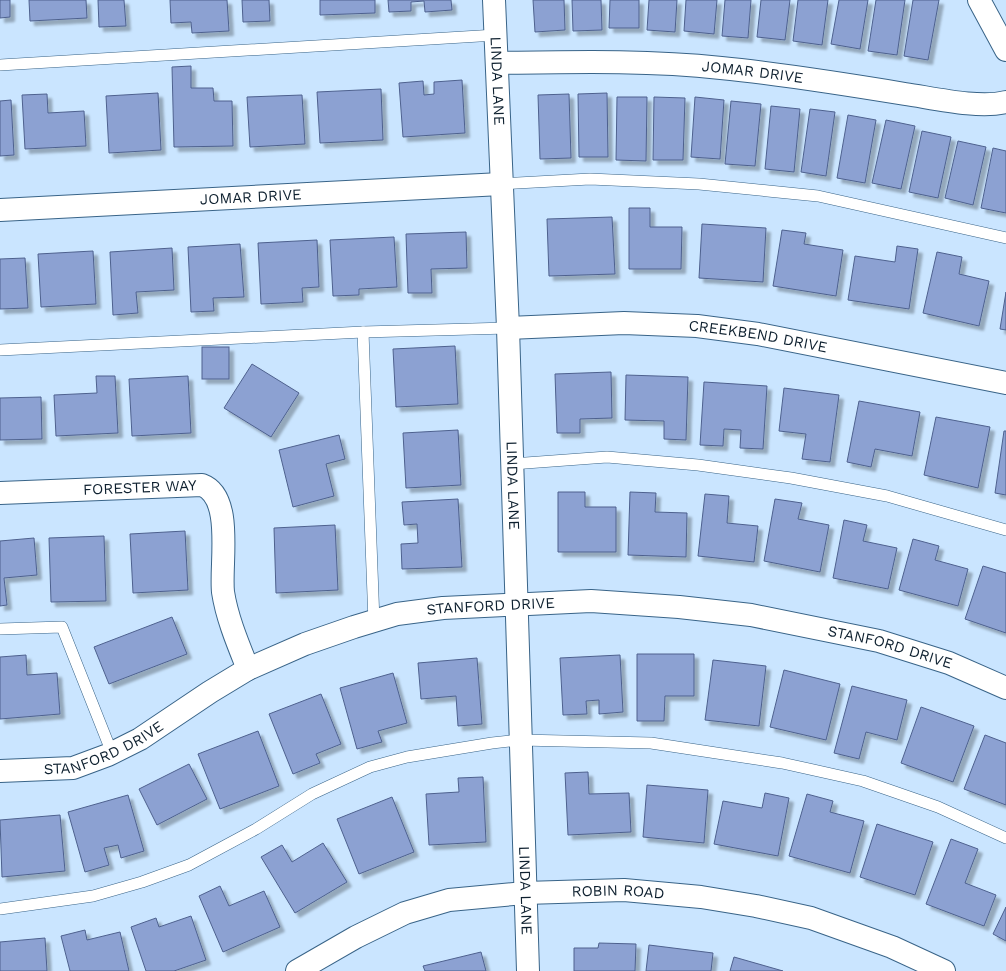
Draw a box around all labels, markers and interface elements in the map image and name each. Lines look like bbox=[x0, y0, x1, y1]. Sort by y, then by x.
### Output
street label: LINDA LANE bbox=[487, 36, 508, 126]
street label: JOMAR DRIVE bbox=[701, 57, 804, 87]
street label: JOMAR DRIVE bbox=[199, 185, 302, 209]
street label: CREEKBEND DRIVE bbox=[688, 317, 829, 356]
street label: LINDA LANE bbox=[503, 441, 523, 530]
street label: FORESTER WAY bbox=[83, 476, 197, 499]
street label: STANFORD DRIVE bbox=[425, 594, 555, 619]
street label: STANFORD DRIVE bbox=[826, 622, 955, 673]
street label: STANFORD DRIVE bbox=[43, 717, 167, 778]
street label: LINDA LANE bbox=[515, 846, 536, 935]
street label: ROBIN ROAD bbox=[571, 881, 665, 903]

